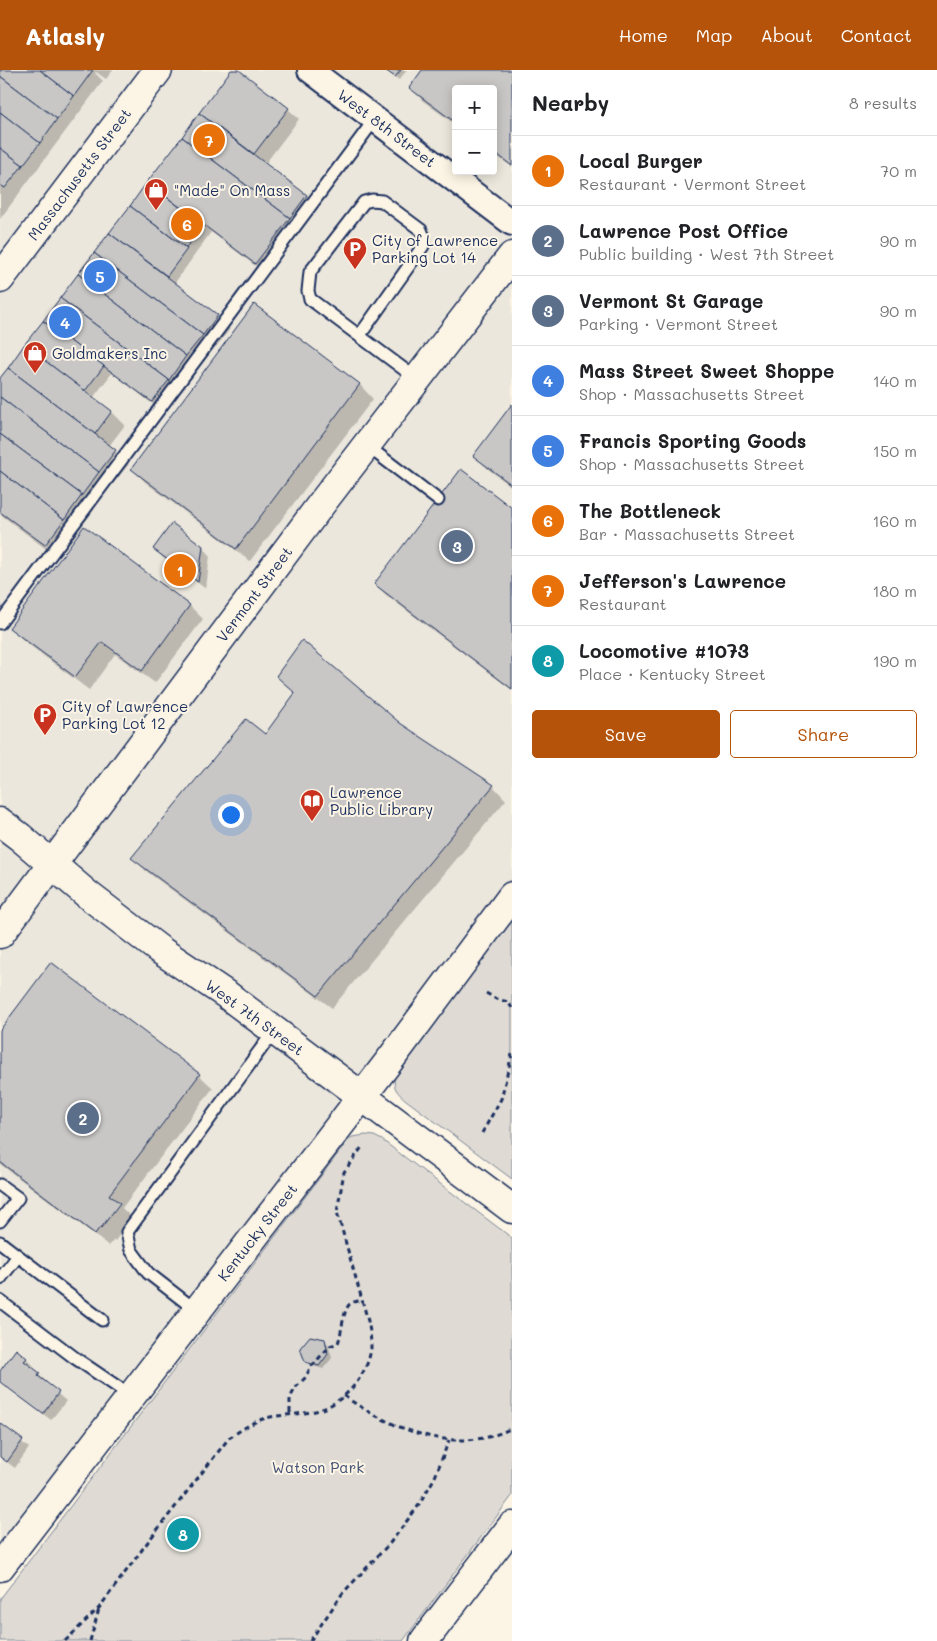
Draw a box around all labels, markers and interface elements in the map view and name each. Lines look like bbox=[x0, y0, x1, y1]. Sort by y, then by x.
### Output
text: Atlasly bbox=[25, 20, 105, 51]
text: Home bbox=[619, 23, 668, 47]
text: Map bbox=[696, 23, 732, 47]
text: About bbox=[760, 23, 813, 47]
text: Contact bbox=[841, 23, 912, 47]
street label: West 8th Street bbox=[334, 85, 440, 171]
map controls bbox=[452, 85, 497, 175]
button: + bbox=[452, 85, 497, 130]
text: Nearby bbox=[532, 89, 609, 116]
text: 8 results bbox=[849, 92, 917, 113]
street label: Massachusetts Street bbox=[23, 104, 135, 244]
pin: 7 bbox=[193, 121, 225, 159]
button: − bbox=[452, 130, 497, 175]
text: Local Burger bbox=[579, 148, 703, 173]
text: 1 bbox=[544, 160, 552, 181]
text: 70 m bbox=[880, 160, 917, 181]
text: Restaurant · Vermont Street bbox=[579, 173, 806, 194]
shop icon: "Made" On Mass bbox=[143, 177, 169, 211]
place label: "Made" On Mass bbox=[174, 180, 290, 200]
pin: 6 bbox=[171, 205, 203, 243]
text: Lawrence Post Office bbox=[579, 218, 788, 243]
place label: City of Lawrence Parking Lot 14 bbox=[372, 230, 498, 267]
text: 2 bbox=[544, 230, 552, 251]
text: 90 m bbox=[880, 230, 917, 251]
parking icon: City of Lawrence Parking Lot 14 bbox=[342, 236, 368, 270]
text: Public building · West 7th Street bbox=[579, 243, 834, 264]
pin: 5 bbox=[84, 257, 116, 295]
text: Vermont St Garage bbox=[579, 288, 763, 313]
text: 3 bbox=[543, 300, 553, 321]
text: 90 m bbox=[880, 300, 917, 321]
pin: 4 bbox=[49, 303, 81, 341]
text: Parking · Vermont Street bbox=[579, 313, 778, 334]
shop icon: Goldmakers Inc bbox=[22, 340, 48, 374]
place label: Goldmakers Inc bbox=[52, 343, 167, 363]
text: Mass Street Sweet Shoppe bbox=[579, 358, 834, 383]
text: 4 bbox=[543, 370, 553, 391]
text: 140 m bbox=[873, 370, 917, 391]
text: Shop · Massachusetts Street bbox=[579, 383, 805, 404]
text: Francis Sporting Goods bbox=[579, 428, 806, 453]
text: 5 bbox=[543, 440, 553, 461]
text: 150 m bbox=[873, 440, 917, 461]
text: Shop · Massachusetts Street bbox=[579, 453, 805, 474]
text: The Bottleneck bbox=[579, 498, 721, 523]
text: 6 bbox=[543, 510, 553, 531]
text: 160 m bbox=[872, 510, 917, 531]
text: Bar · Massachusetts Street bbox=[579, 523, 795, 544]
pin: 3 bbox=[441, 527, 473, 565]
street label: Vermont Street bbox=[211, 542, 297, 646]
pin: 1 bbox=[164, 551, 196, 589]
text: Jefferson's Lawrence bbox=[579, 568, 786, 593]
text: 7 bbox=[544, 580, 552, 601]
text: 180 m bbox=[872, 580, 917, 601]
text: Restaurant bbox=[579, 593, 667, 614]
text: Locomotive #1073 bbox=[579, 638, 749, 663]
text: 8 bbox=[543, 650, 553, 671]
text: 190 m bbox=[873, 650, 917, 671]
text: Place · Kentucky Street bbox=[579, 663, 766, 684]
place label: City of Lawrence Parking Lot 12 bbox=[62, 696, 188, 733]
parking icon: City of Lawrence Parking Lot 12 bbox=[32, 702, 58, 736]
button: Save bbox=[532, 710, 720, 758]
button: Share bbox=[730, 710, 917, 758]
place label: Lawrence Public Library bbox=[330, 782, 433, 819]
library icon: Lawrence Public Library bbox=[299, 788, 325, 822]
your location bbox=[218, 802, 244, 828]
street label: West 7th Street bbox=[202, 974, 308, 1060]
pin: 2 bbox=[67, 1099, 99, 1137]
street label: Kentucky Street bbox=[213, 1179, 301, 1285]
park label: Watson Park bbox=[272, 1457, 364, 1477]
pin: 8 bbox=[167, 1515, 199, 1553]

